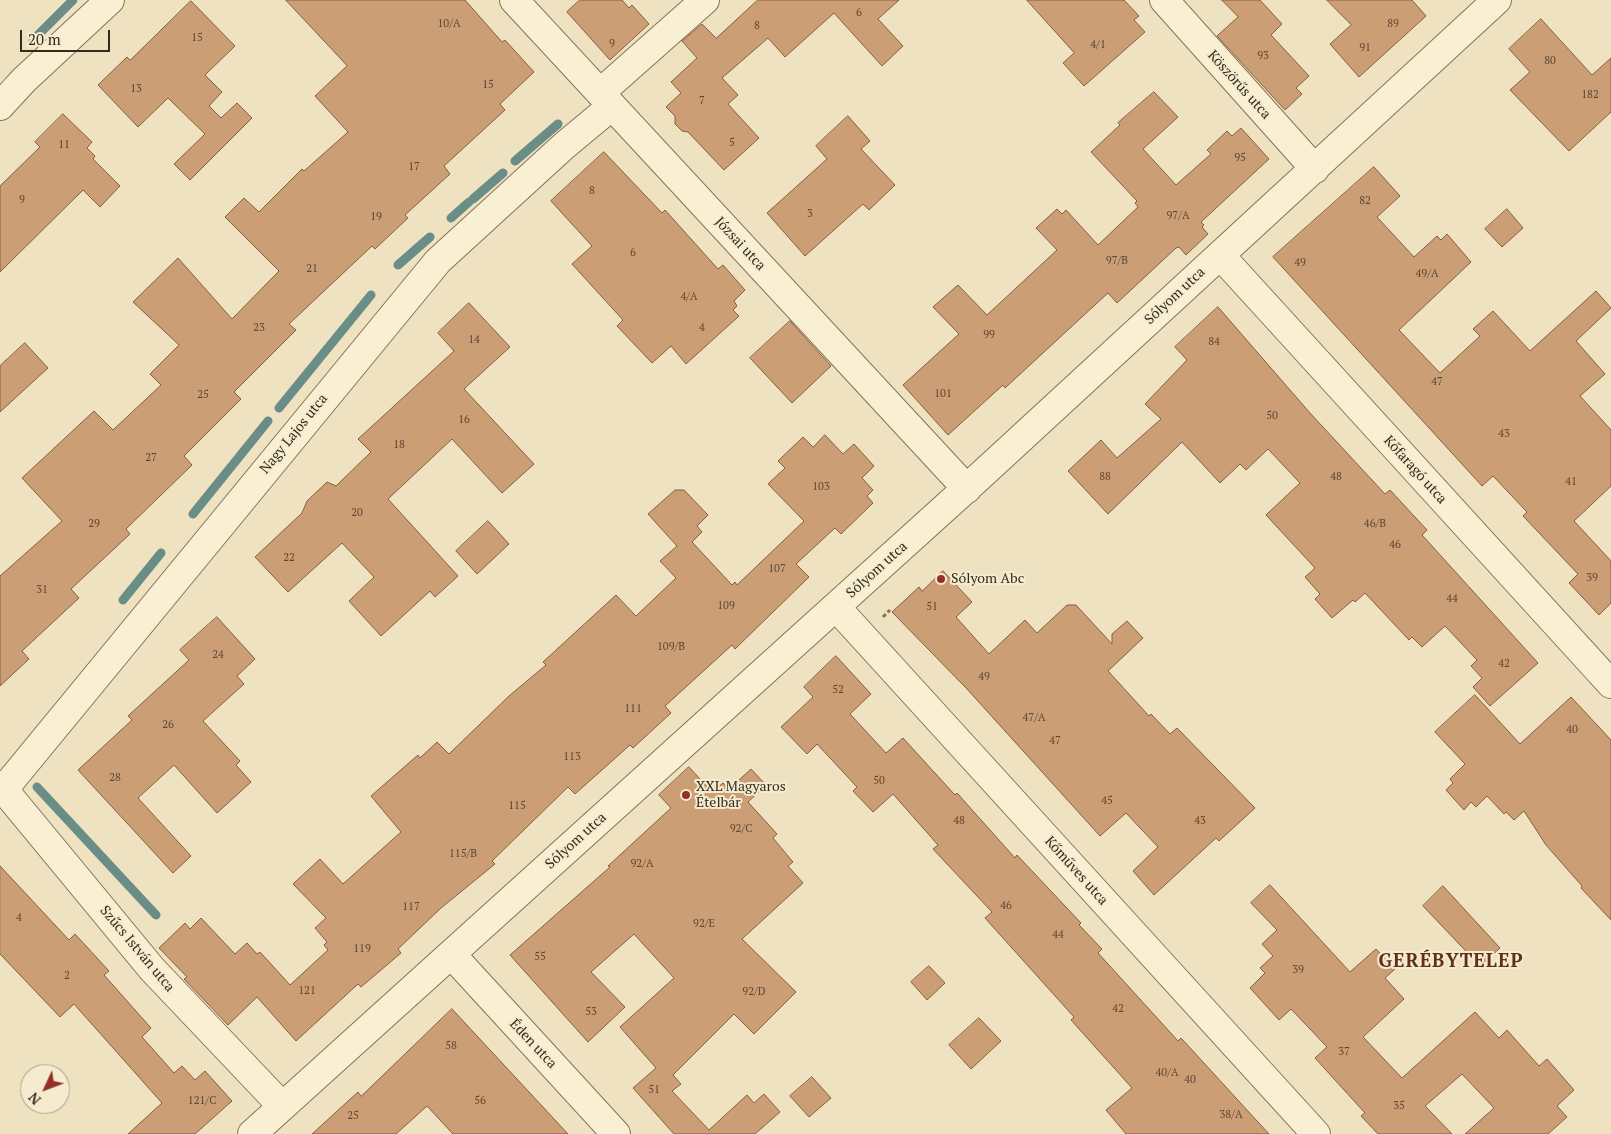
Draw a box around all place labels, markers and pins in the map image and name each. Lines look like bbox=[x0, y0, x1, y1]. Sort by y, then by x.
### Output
place label: Sólyom Abc bbox=[951, 571, 1024, 587]
marker: Sólyom Abc bbox=[935, 573, 947, 585]
place label: XXL Magyaros Ételbár bbox=[696, 779, 786, 812]
marker: XXL Magyaros Ételbár bbox=[680, 789, 692, 801]

